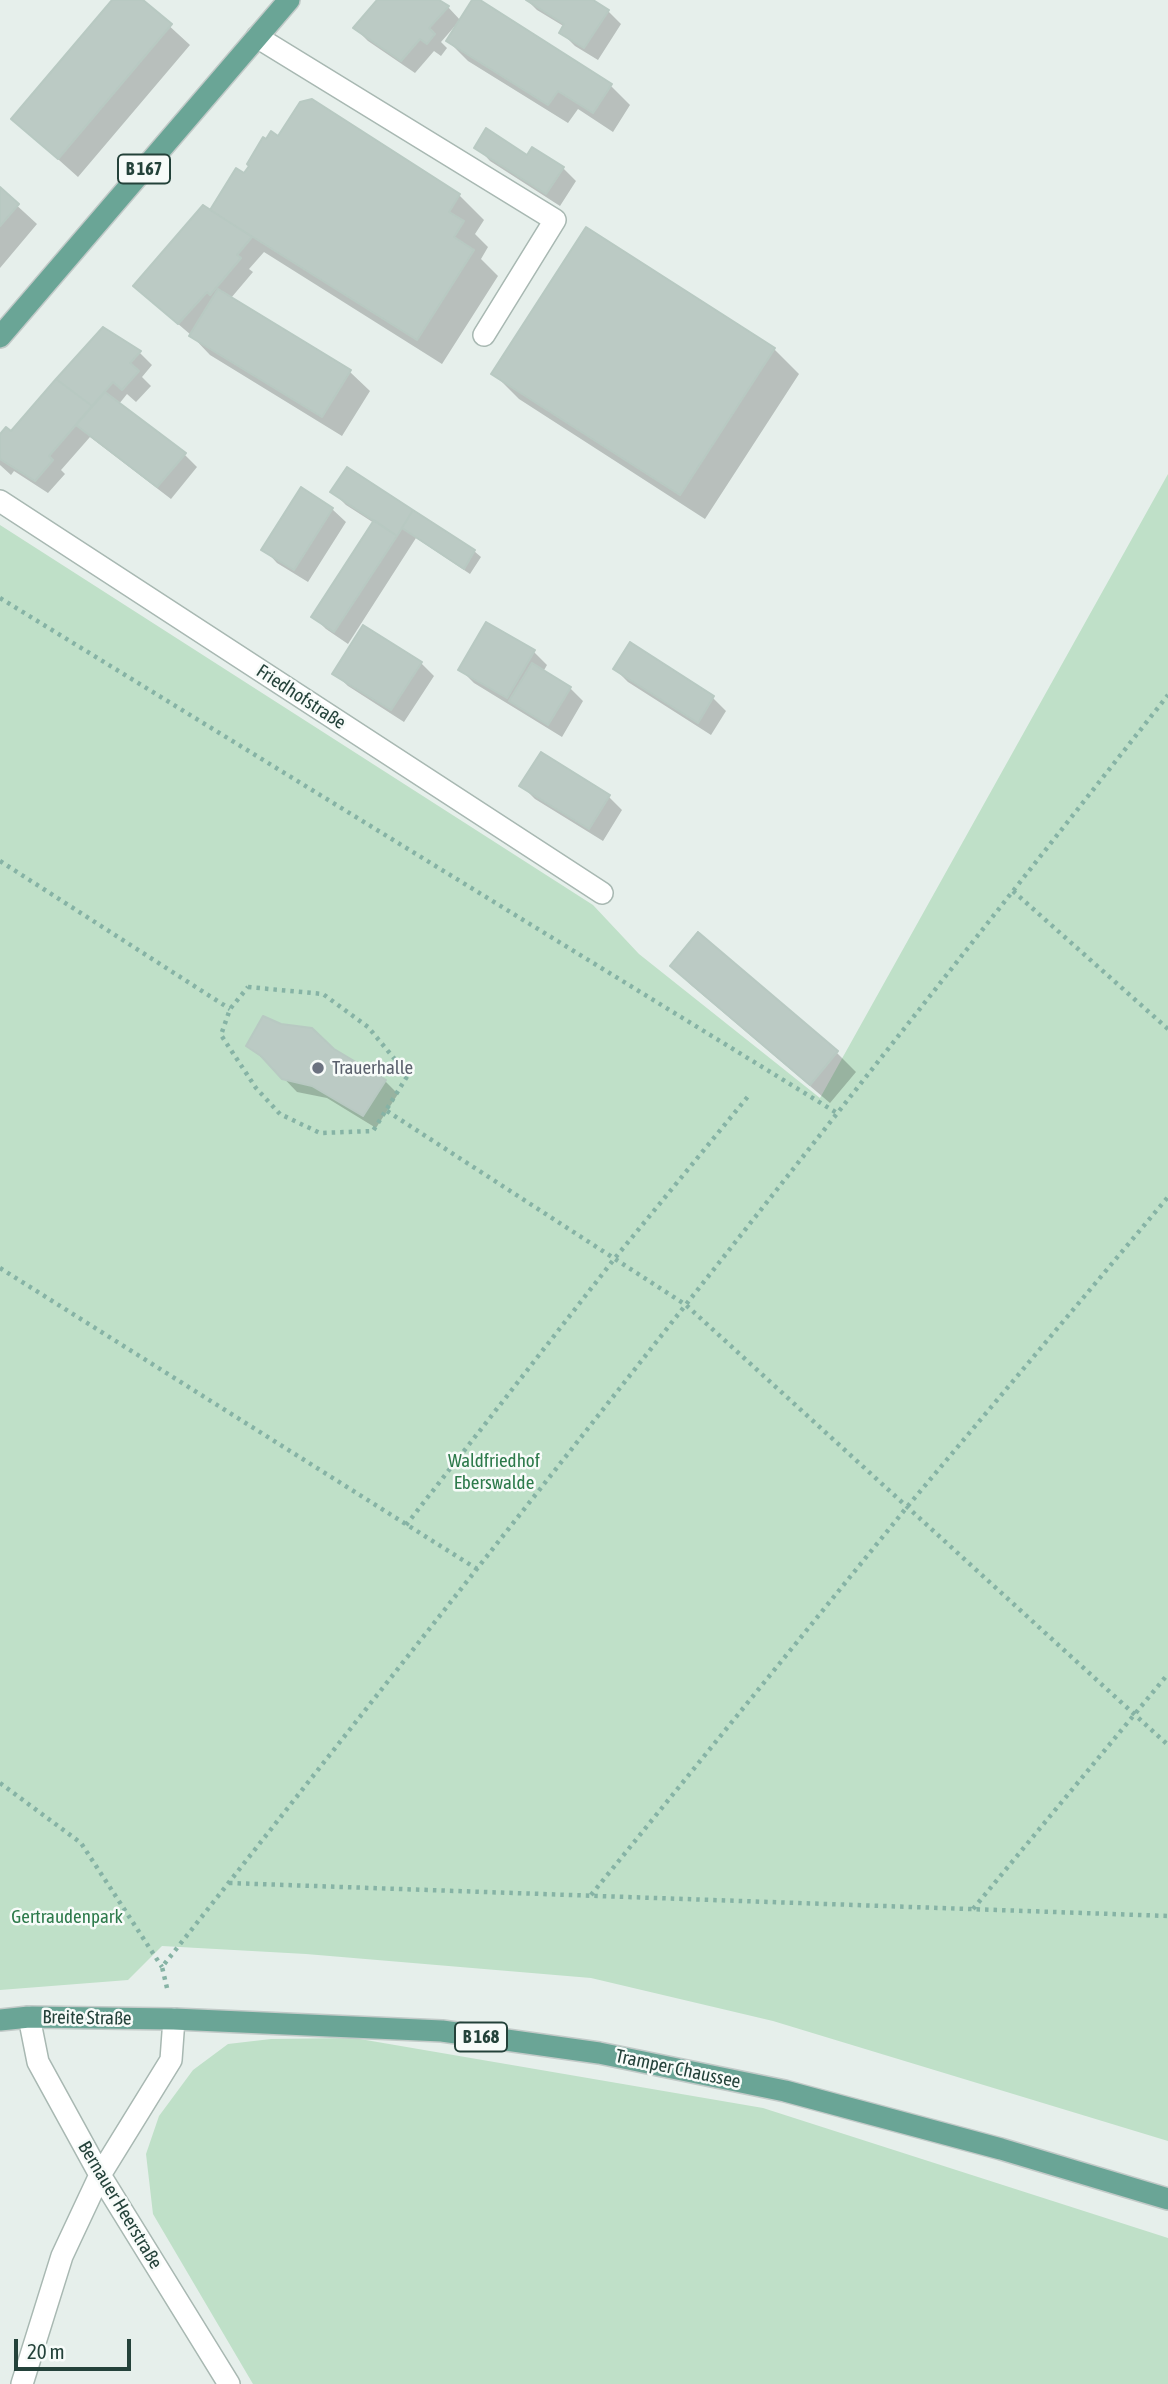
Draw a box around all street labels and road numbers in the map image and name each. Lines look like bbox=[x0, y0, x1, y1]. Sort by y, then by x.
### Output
road number: B 167 bbox=[118, 154, 170, 184]
street label: Friedhofstraße bbox=[252, 660, 350, 734]
street label: Breite Straße bbox=[42, 2006, 132, 2030]
road number: B 168 bbox=[455, 2022, 507, 2052]
street label: Tramper Chaussee bbox=[613, 2045, 743, 2093]
street label: Bernauer Heerstraße bbox=[73, 2137, 167, 2273]

